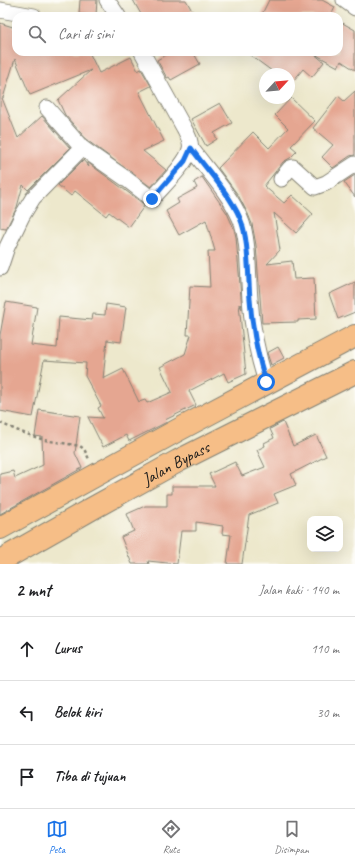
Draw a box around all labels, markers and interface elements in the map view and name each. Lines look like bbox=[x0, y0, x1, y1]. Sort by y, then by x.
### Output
search box bbox=[12, 12, 343, 56]
icon: search bbox=[26, 23, 48, 45]
text: Cari di sini bbox=[58, 25, 113, 44]
north arrow bbox=[259, 68, 295, 104]
route end bbox=[143, 190, 161, 208]
route start bbox=[257, 373, 275, 391]
street label: Jalan Bypass bbox=[137, 436, 215, 490]
map controls bbox=[307, 516, 343, 552]
button: layers bbox=[307, 516, 343, 552]
text: 2 mnt bbox=[16, 580, 51, 601]
text: Jalan kaki · 140 m bbox=[259, 582, 339, 598]
icon: ahead bbox=[16, 638, 38, 660]
text: Lurus bbox=[54, 639, 82, 658]
text: 110 m bbox=[311, 641, 339, 657]
icon: left bbox=[16, 702, 38, 724]
text: Belok kiri bbox=[54, 703, 101, 722]
text: 30 m bbox=[317, 705, 339, 721]
icon: arrive bbox=[16, 766, 38, 788]
text: Tiba di tujuan bbox=[54, 767, 125, 786]
tab: Peta bbox=[46, 818, 68, 856]
tab: Rute bbox=[160, 818, 182, 856]
tab: Disimpan bbox=[274, 818, 309, 856]

